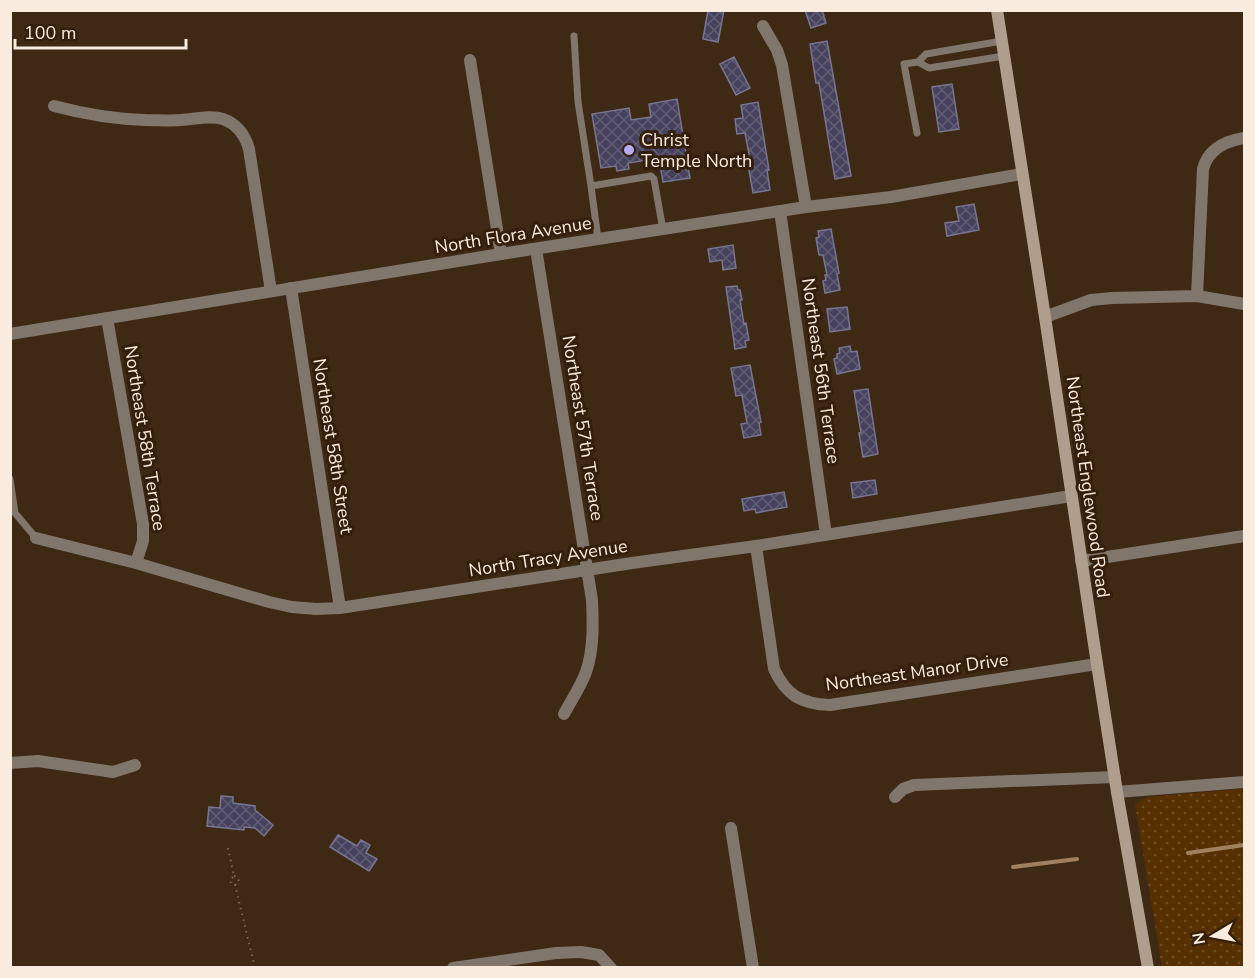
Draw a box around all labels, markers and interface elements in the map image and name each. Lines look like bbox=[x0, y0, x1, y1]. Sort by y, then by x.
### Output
scale bar bbox=[15, 12, 186, 50]
text: 100 m bbox=[24, 21, 76, 45]
place label: Christ Temple North bbox=[641, 128, 752, 173]
marker: Christ Temple North bbox=[622, 143, 636, 157]
street label: North Flora Avenue bbox=[433, 211, 593, 259]
street label: Northeast 56th Terrace bbox=[796, 277, 846, 465]
street label: Northeast 57th Terrace bbox=[557, 334, 609, 522]
street label: Northeast 58th Terrace bbox=[119, 344, 171, 532]
street label: Northeast 58th Street bbox=[307, 357, 359, 536]
street label: Northeast Englewood Road bbox=[1061, 375, 1115, 599]
street label: North Tracy Avenue bbox=[467, 534, 629, 582]
street label: Northeast Manor Drive bbox=[824, 647, 1010, 697]
north arrow bbox=[1183, 906, 1243, 966]
text: N bbox=[1187, 931, 1211, 946]

